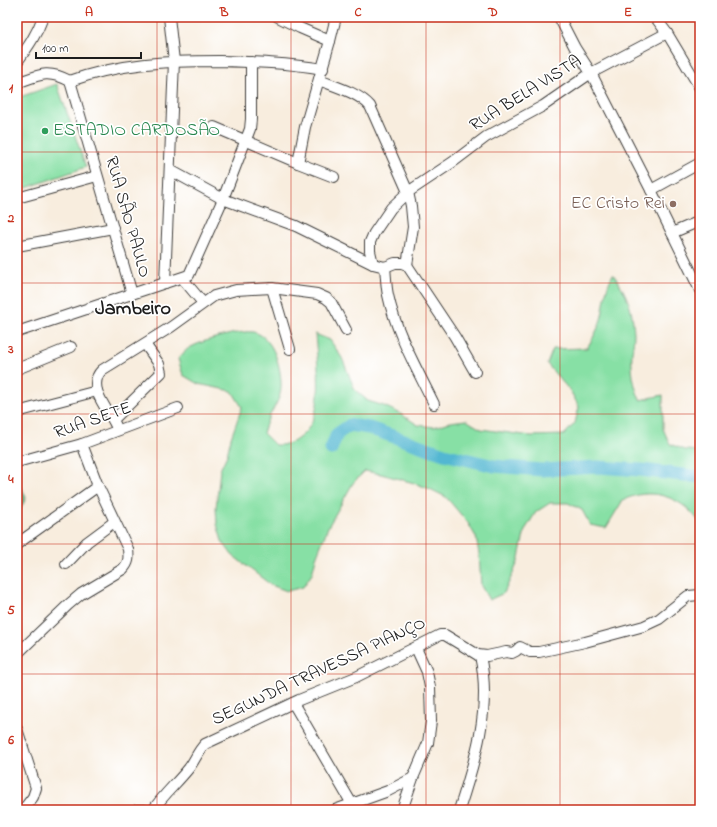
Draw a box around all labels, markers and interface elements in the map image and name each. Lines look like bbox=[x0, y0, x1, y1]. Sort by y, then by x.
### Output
text: A bbox=[85, 3, 93, 22]
text: B bbox=[219, 3, 229, 22]
text: C bbox=[354, 3, 362, 22]
text: D bbox=[487, 3, 498, 22]
text: E bbox=[624, 3, 632, 22]
scale bar bbox=[36, 34, 141, 60]
text: 100 m bbox=[42, 40, 69, 58]
street label: RUA BELA VISTA bbox=[465, 49, 587, 139]
text: 1 bbox=[9, 79, 14, 98]
place label: ESTADIO CARDOSÃO bbox=[53, 118, 220, 144]
marker: ESTADIO CARDOSÃO bbox=[40, 126, 50, 136]
street label: RUA SÃO PAULO bbox=[97, 153, 157, 281]
place label: EC Cristo Rei bbox=[571, 191, 665, 217]
marker: EC Cristo Rei bbox=[668, 199, 678, 209]
text: 2 bbox=[7, 209, 15, 228]
district label: Jambeiro bbox=[95, 295, 171, 324]
text: 3 bbox=[7, 340, 14, 359]
street label: RUA SETE bbox=[51, 396, 135, 446]
text: 4 bbox=[7, 470, 14, 489]
text: 5 bbox=[7, 601, 15, 620]
street label: SEGUNDA TRAVESSA PIANÇO bbox=[208, 611, 430, 733]
text: 6 bbox=[7, 731, 14, 750]

